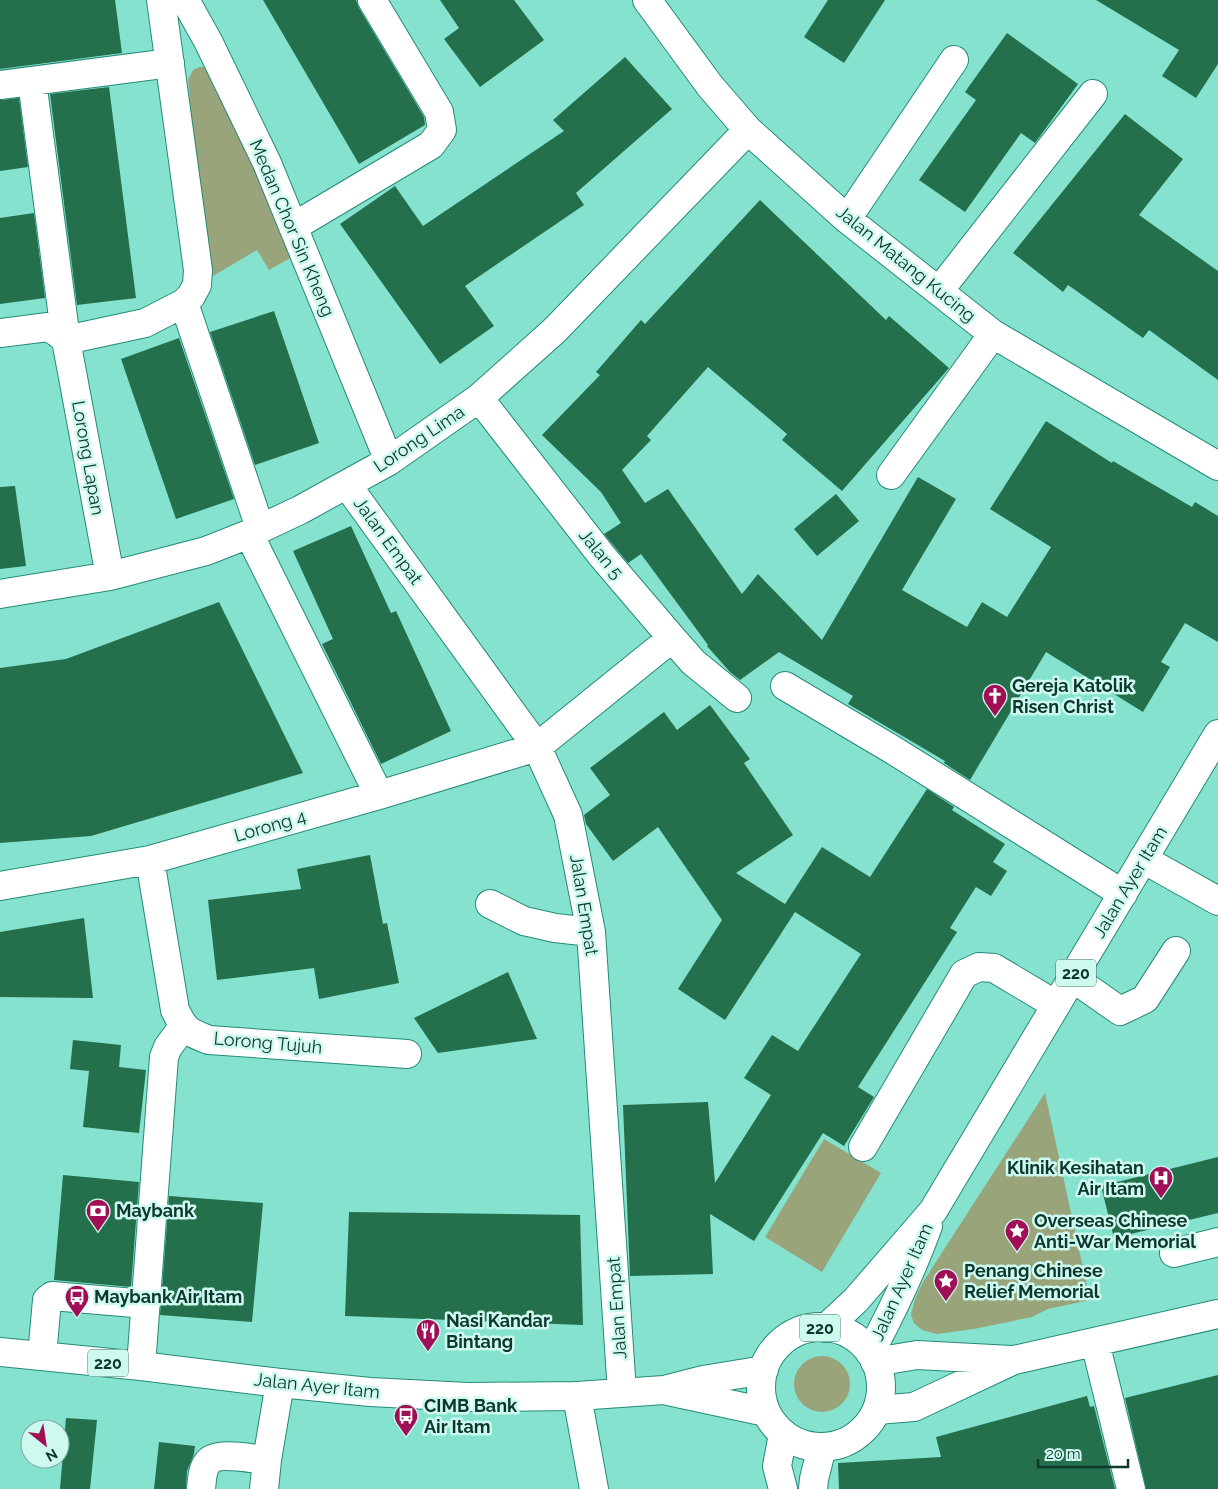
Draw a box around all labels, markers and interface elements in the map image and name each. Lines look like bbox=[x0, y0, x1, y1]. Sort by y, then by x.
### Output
street label: Medan Chor Sin Kheng bbox=[246, 136, 339, 320]
street label: Jalan Matang Kucing bbox=[832, 201, 980, 326]
street label: Lorong Lapan bbox=[68, 399, 109, 517]
street label: Lorong Lima bbox=[369, 401, 468, 477]
street label: Jalan Empat bbox=[350, 493, 427, 588]
street label: Jalan 5 bbox=[575, 525, 628, 583]
place label: Gereja Katolik Risen Christ bbox=[1012, 675, 1134, 717]
church icon: Gereja Katolik Risen Christ bbox=[982, 683, 1008, 717]
street label: Lorong 4 bbox=[232, 805, 308, 846]
street label: Jalan Ayer Itam bbox=[1088, 822, 1171, 941]
street label: Jalan Empat bbox=[566, 853, 603, 957]
road number: 220 bbox=[1056, 960, 1096, 986]
street label: Lorong Tujuh bbox=[213, 1027, 323, 1058]
place label: Klinik Kesihatan Air Itam bbox=[1007, 1157, 1144, 1199]
hospital icon: Klinik Kesihatan Air Itam bbox=[1148, 1165, 1174, 1199]
bank icon: Maybank bbox=[85, 1198, 111, 1232]
place label: Maybank bbox=[116, 1200, 195, 1221]
place label: Overseas Chinese Anti-War Memorial bbox=[1034, 1210, 1196, 1252]
place icon: Overseas Chinese Anti-War Memorial bbox=[1004, 1218, 1030, 1252]
street label: Jalan Ayer Itam bbox=[866, 1220, 937, 1344]
street label: Jalan Empat bbox=[602, 1256, 631, 1360]
place label: Penang Chinese Relief Memorial bbox=[964, 1260, 1103, 1302]
place icon: Penang Chinese Relief Memorial bbox=[933, 1268, 959, 1302]
bus stop icon: Maybank Air Itam bbox=[64, 1284, 90, 1318]
place label: Maybank Air Itam bbox=[94, 1286, 242, 1307]
place label: Nasi Kandar Bintang bbox=[446, 1310, 550, 1352]
road number: 220 bbox=[800, 1315, 840, 1342]
restaurant icon: Nasi Kandar Bintang bbox=[415, 1318, 441, 1352]
road number: 220 bbox=[88, 1350, 128, 1376]
street label: Jalan Ayer Itam bbox=[253, 1368, 381, 1403]
place label: CIMB Bank Air Itam bbox=[424, 1395, 518, 1437]
bus stop icon: CIMB Bank Air Itam bbox=[393, 1403, 419, 1437]
north arrow bbox=[20, 1419, 70, 1469]
scale bar bbox=[1038, 1436, 1128, 1468]
text: 20 m bbox=[1046, 1445, 1081, 1463]
text: N bbox=[43, 1446, 60, 1465]

